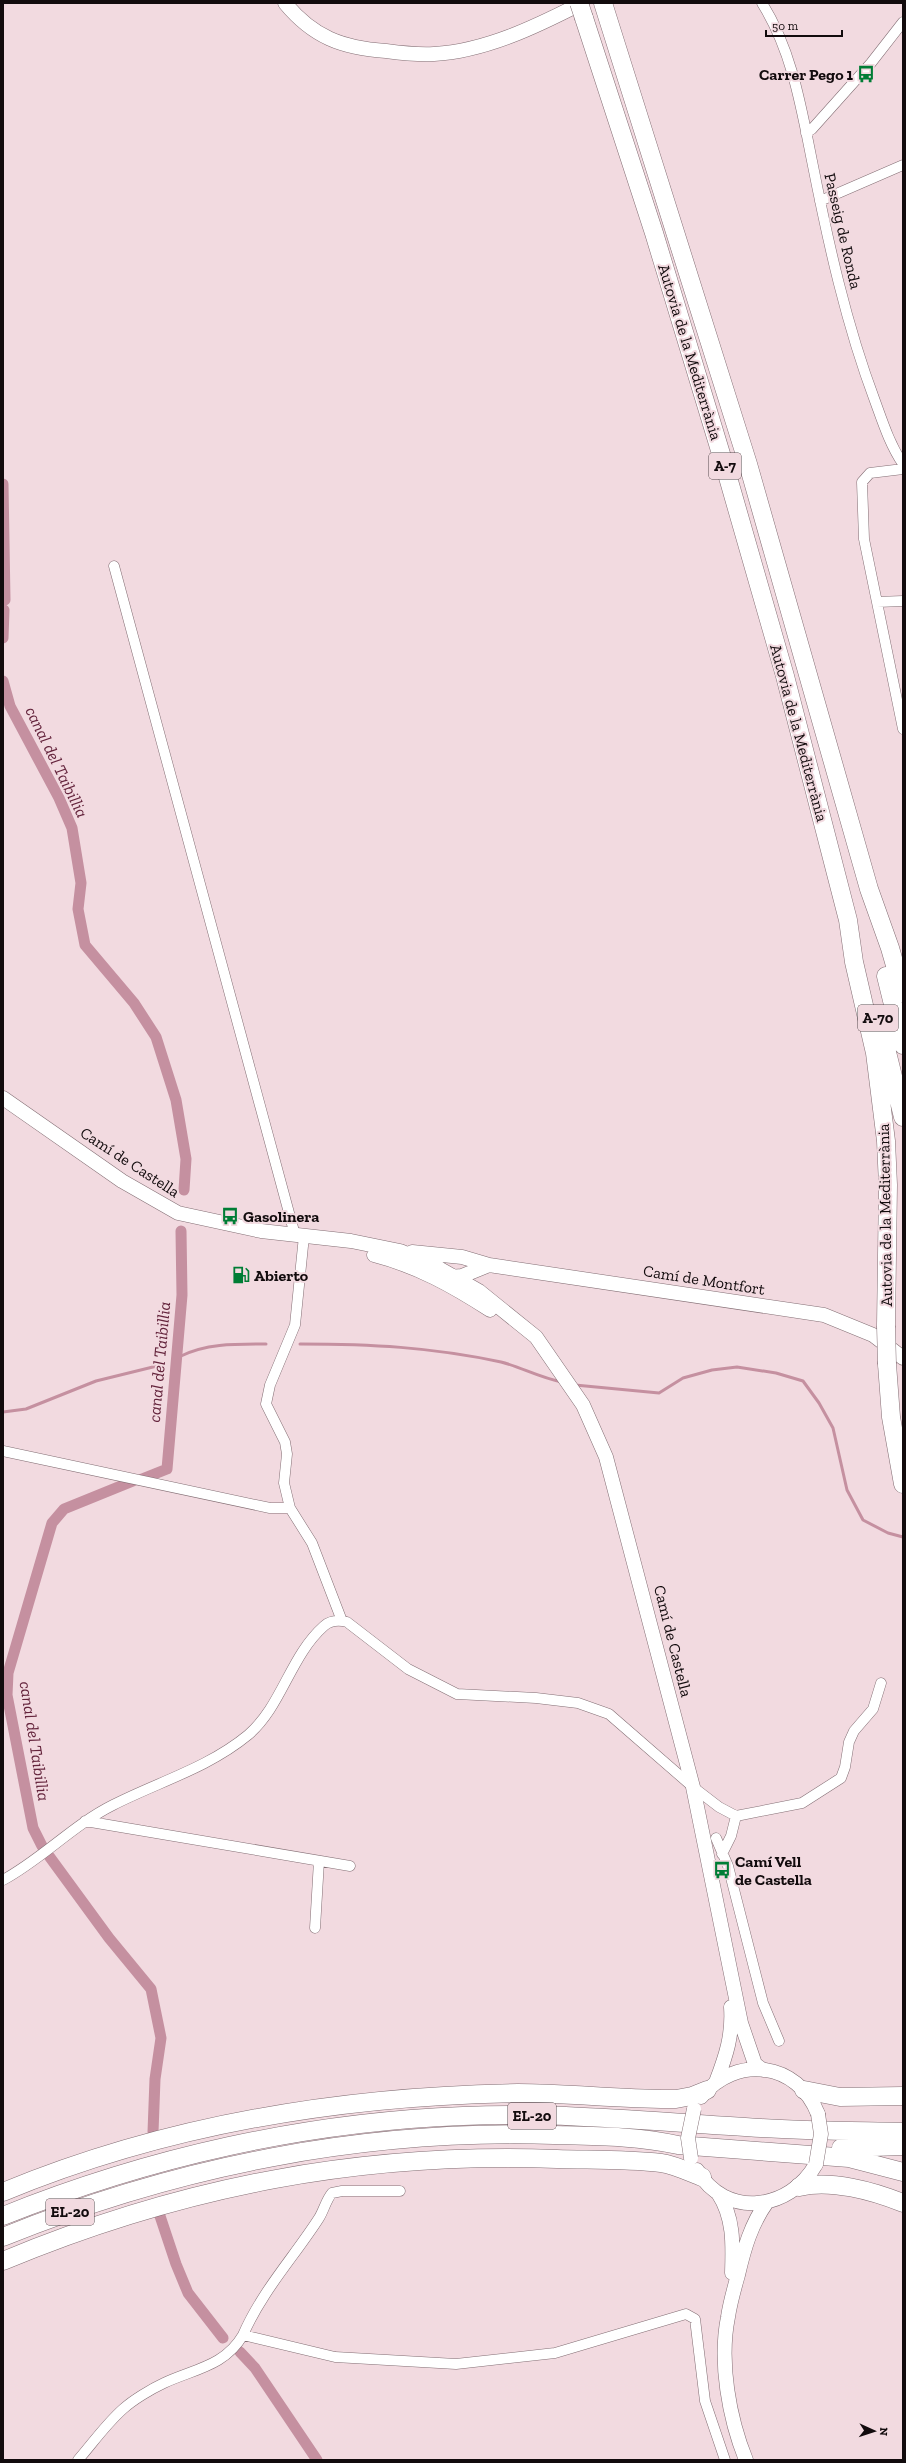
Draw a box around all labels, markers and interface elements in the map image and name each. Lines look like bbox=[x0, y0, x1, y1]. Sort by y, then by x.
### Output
scale bar bbox=[766, 12, 842, 38]
text: 50 m bbox=[772, 19, 799, 33]
bus stop icon: Carrer Pego 1 bbox=[856, 64, 876, 84]
place label: Carrer Pego 1 bbox=[759, 65, 854, 84]
street label: Passeig de Ronda bbox=[820, 171, 866, 291]
street label: Autovia de la Mediterrània bbox=[654, 262, 726, 443]
road number: A-7 bbox=[709, 453, 741, 479]
street label: Autovia de la Mediterrània bbox=[766, 642, 832, 824]
water label: canal del Taibillia bbox=[21, 703, 93, 821]
road number: A-70 bbox=[858, 1005, 898, 1031]
street label: Camí de Castella bbox=[77, 1123, 183, 1201]
street label: Autovia de la Mediterrània bbox=[874, 1123, 896, 1307]
bus stop icon: Gasolinera bbox=[220, 1206, 240, 1226]
place label: Gasolinera bbox=[243, 1207, 319, 1226]
street label: Camí de Montfort bbox=[642, 1261, 766, 1299]
fuel station icon: Abierto bbox=[231, 1265, 251, 1285]
place label: Abierto bbox=[254, 1266, 309, 1285]
water label: canal del Taibillia bbox=[144, 1301, 174, 1423]
street label: Camí de Castella bbox=[650, 1583, 696, 1699]
water label: canal del Taibillia bbox=[16, 1680, 54, 1802]
place label: Camí Vell de Castella bbox=[735, 1852, 812, 1889]
bus stop icon: Camí Vell de Castella bbox=[712, 1860, 732, 1880]
road number: EL-20 bbox=[508, 2103, 556, 2129]
road number: EL-20 bbox=[46, 2199, 94, 2225]
north arrow bbox=[854, 2411, 894, 2451]
text: N bbox=[877, 2427, 890, 2437]

